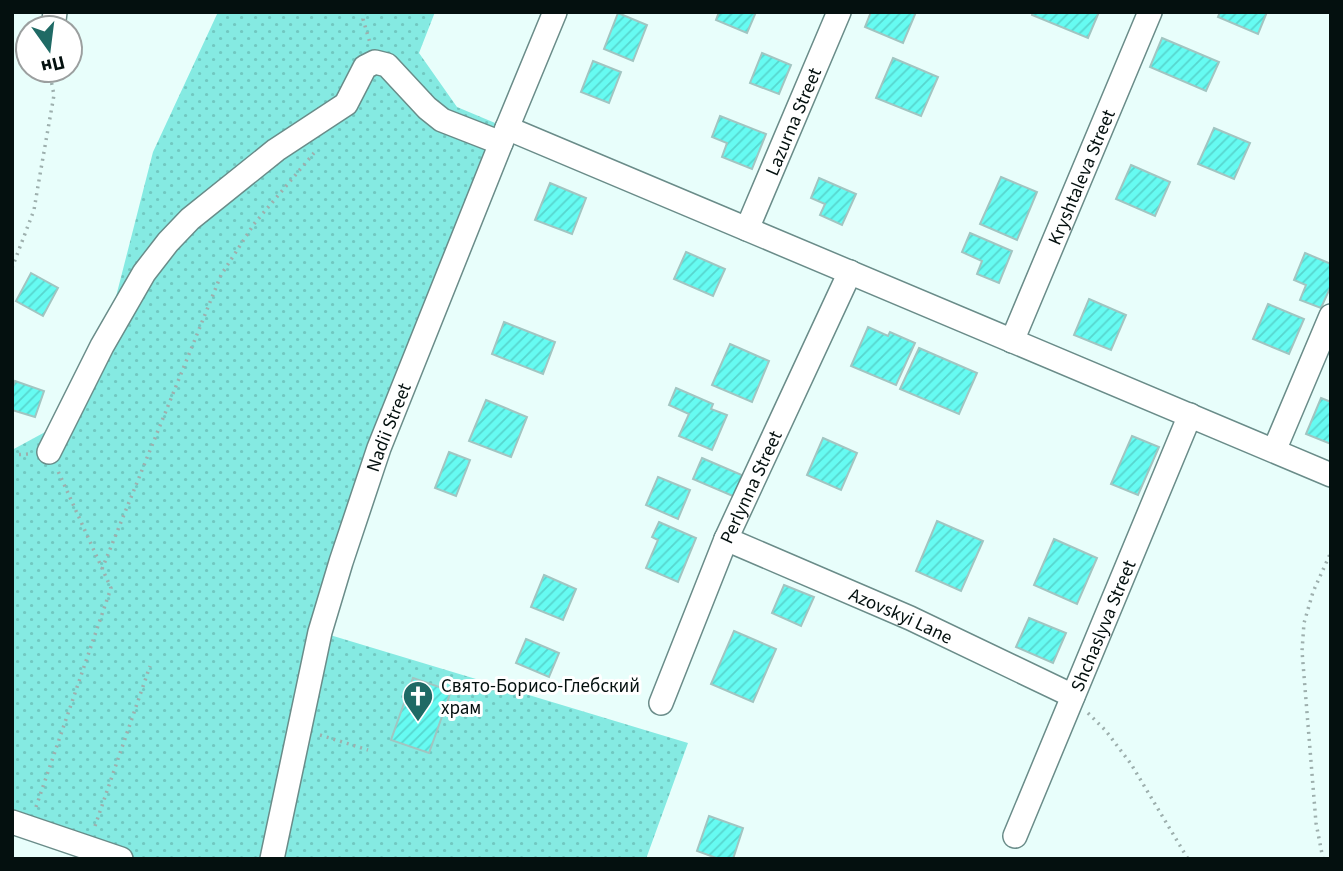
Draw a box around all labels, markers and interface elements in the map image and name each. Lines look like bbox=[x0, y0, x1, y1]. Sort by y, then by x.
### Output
north arrow bbox=[14, 14, 84, 84]
text: Пн bbox=[38, 48, 67, 80]
street label: Lazurna Street bbox=[759, 63, 829, 180]
street label: Kryshtaleva Street bbox=[1042, 105, 1123, 249]
street label: Nadii Street bbox=[360, 379, 419, 475]
street label: Perlynna Street bbox=[714, 426, 790, 548]
street label: Shchaslyva Street bbox=[1064, 556, 1144, 696]
street label: Azovskyi Lane bbox=[845, 581, 957, 651]
place label: Свято-Борисо-Глебский храм bbox=[441, 673, 640, 722]
church icon: Свято-Борисо-Глебский храм bbox=[401, 679, 435, 723]

